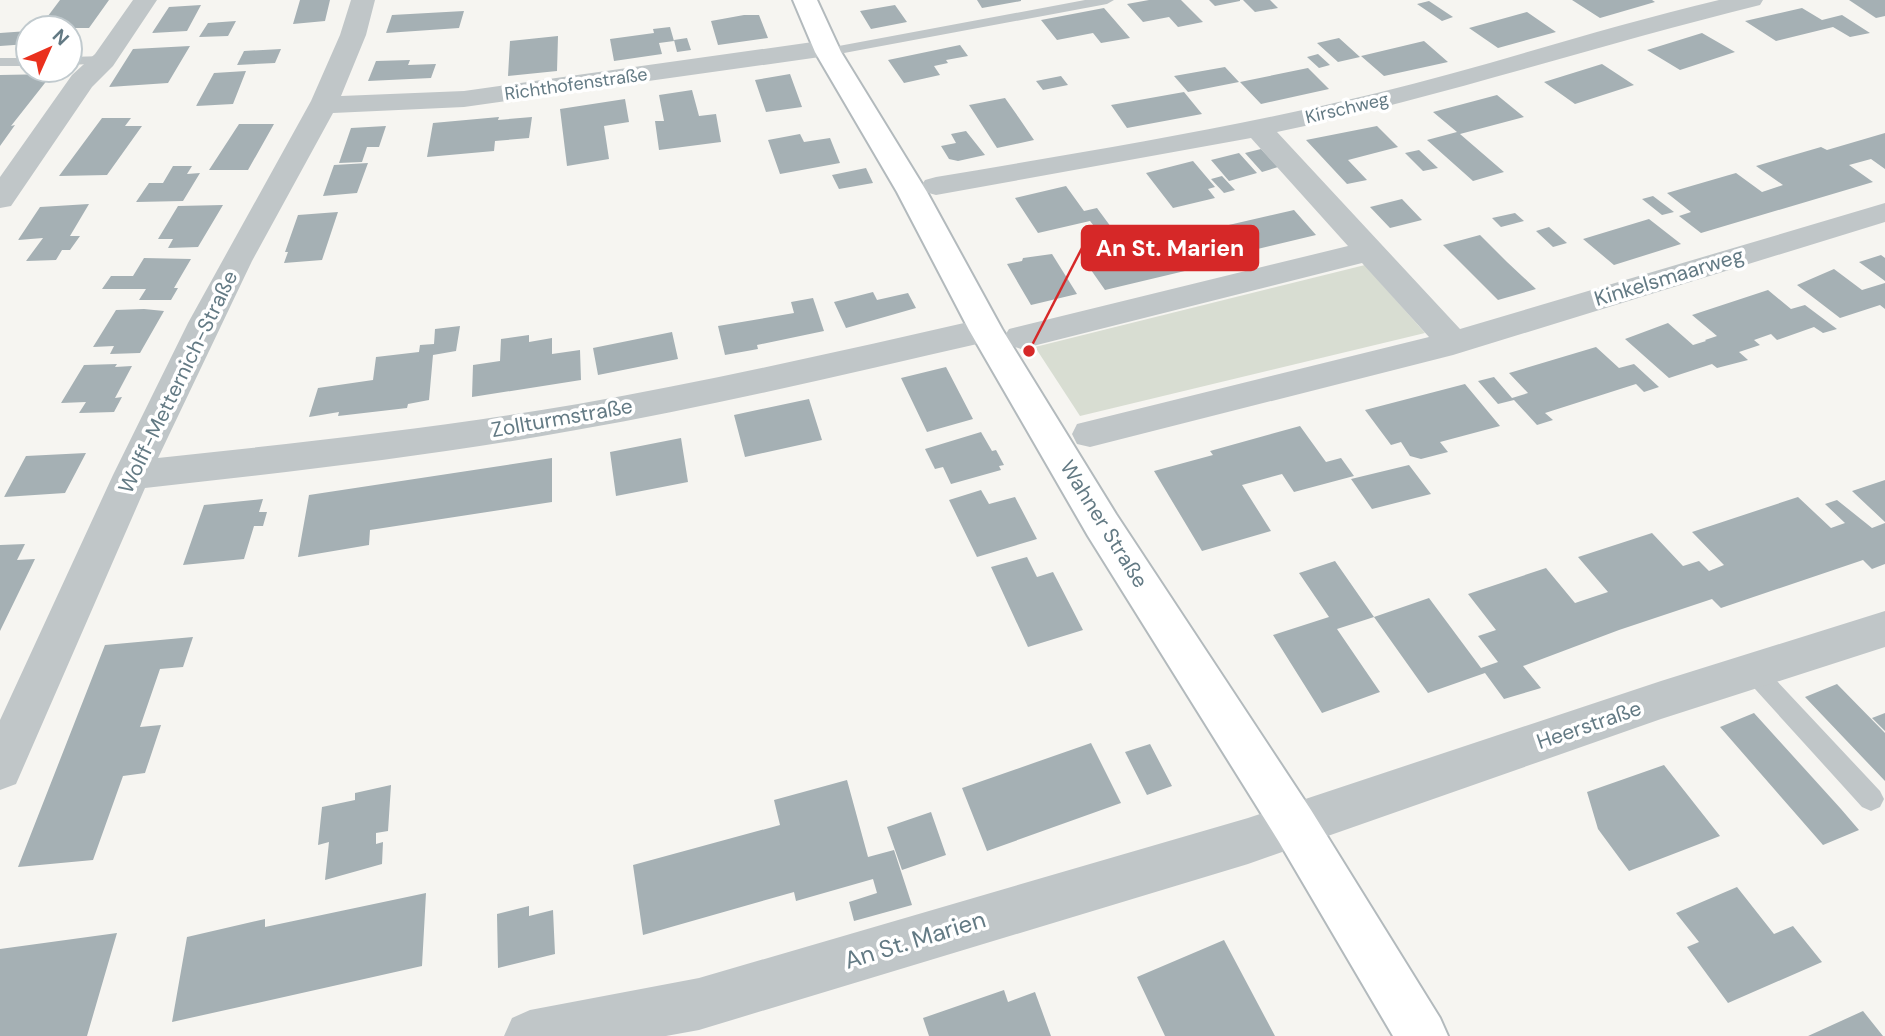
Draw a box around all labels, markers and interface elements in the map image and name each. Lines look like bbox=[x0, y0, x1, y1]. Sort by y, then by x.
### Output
north arrow bbox=[14, 14, 84, 84]
text: N bbox=[47, 24, 74, 51]
street label: Richthofenstraße bbox=[503, 62, 649, 106]
street label: Kirschweg bbox=[1303, 87, 1391, 129]
callout: An St. Marien bbox=[1082, 226, 1258, 270]
text: An St. Marien bbox=[1096, 233, 1244, 263]
street label: Kinkelsmaarweg bbox=[1591, 241, 1747, 313]
street label: Wolff-Metternich-Straße bbox=[112, 266, 244, 498]
street label: Zollturmstraße bbox=[489, 392, 635, 444]
street label: Wahner Straße bbox=[1054, 455, 1154, 593]
street label: Heerstraße bbox=[1533, 694, 1645, 756]
street label: An St. Marien bbox=[841, 903, 989, 976]

